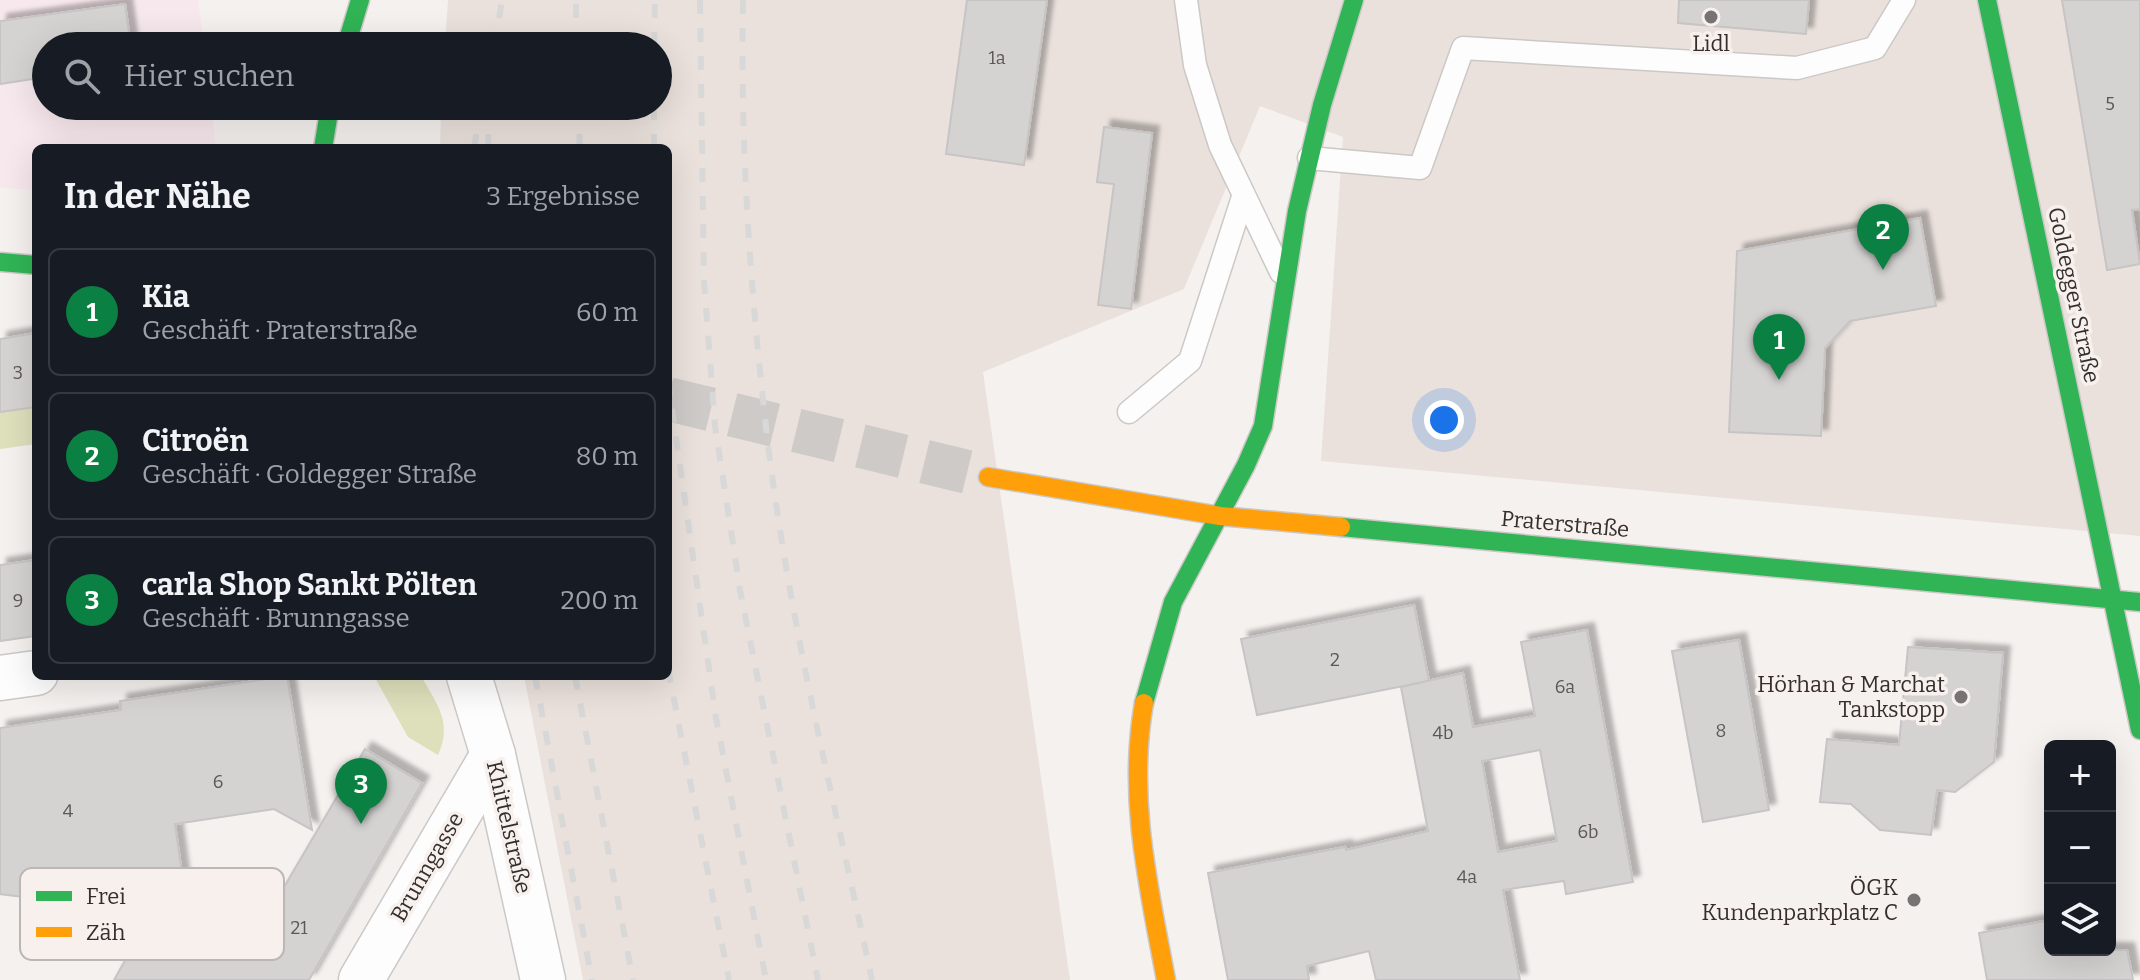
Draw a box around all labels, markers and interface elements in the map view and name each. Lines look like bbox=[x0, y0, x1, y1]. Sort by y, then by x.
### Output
marker: Lidl bbox=[1702, 8, 1720, 26]
place label: Lidl bbox=[1692, 30, 1730, 57]
search box bbox=[32, 32, 672, 120]
house number: 1a bbox=[988, 47, 1006, 69]
icon: search bbox=[60, 54, 104, 98]
text: Hier suchen bbox=[124, 58, 294, 94]
house number: 5 bbox=[2105, 93, 2115, 115]
text: In der Nähe bbox=[64, 176, 251, 217]
text: 3 Ergebnisse bbox=[486, 181, 640, 212]
pin: 2 bbox=[1857, 204, 1909, 270]
street label: Goldegger Straße bbox=[2042, 205, 2106, 385]
text: Kia bbox=[142, 279, 189, 315]
text: 1 bbox=[86, 297, 98, 328]
text: 60 m bbox=[576, 297, 638, 328]
pin: 1 bbox=[1753, 314, 1805, 380]
text: Geschäft · Praterstraße bbox=[142, 315, 418, 346]
house number: 3 bbox=[13, 362, 23, 384]
your location bbox=[1424, 400, 1464, 440]
text: Citroën bbox=[142, 423, 248, 459]
text: 2 bbox=[85, 441, 99, 472]
text: 80 m bbox=[576, 441, 638, 472]
text: Geschäft · Goldegger Straße bbox=[142, 459, 477, 490]
street label: Praterstraße bbox=[1500, 505, 1630, 543]
text: carla Shop Sankt Pölten bbox=[142, 567, 477, 603]
text: 3 bbox=[85, 585, 99, 616]
text: 200 m bbox=[561, 585, 638, 616]
house number: 9 bbox=[13, 590, 23, 612]
text: Geschäft · Brunngasse bbox=[142, 603, 410, 634]
house number: 2 bbox=[1330, 649, 1340, 671]
place label: Hörhan & Marchat Tankstopp bbox=[1757, 671, 1945, 723]
house number: 6a bbox=[1555, 676, 1575, 698]
marker: Hörhan & Marchat Tankstopp bbox=[1952, 688, 1970, 706]
house number: 8 bbox=[1716, 720, 1726, 742]
house number: 4b bbox=[1433, 722, 1453, 744]
map controls bbox=[2044, 740, 2116, 956]
button: + bbox=[2044, 740, 2116, 812]
pin: 3 bbox=[335, 758, 387, 824]
street label: Khittelstraße bbox=[481, 758, 537, 896]
house number: 6 bbox=[213, 771, 223, 793]
house number: 4 bbox=[63, 800, 74, 822]
street label: Brunngasse bbox=[385, 807, 469, 927]
button: − bbox=[2044, 812, 2116, 884]
house number: 6b bbox=[1578, 821, 1599, 843]
house number: 4a bbox=[1457, 866, 1477, 888]
legend bbox=[20, 868, 284, 960]
place label: ÖGK Kundenparkplatz C bbox=[1702, 874, 1898, 926]
text: Frei bbox=[86, 883, 126, 910]
button: layers bbox=[2044, 884, 2116, 956]
marker: ÖGK Kundenparkplatz C bbox=[1905, 891, 1923, 909]
house number: 21 bbox=[290, 917, 308, 939]
text: Zäh bbox=[86, 919, 126, 946]

